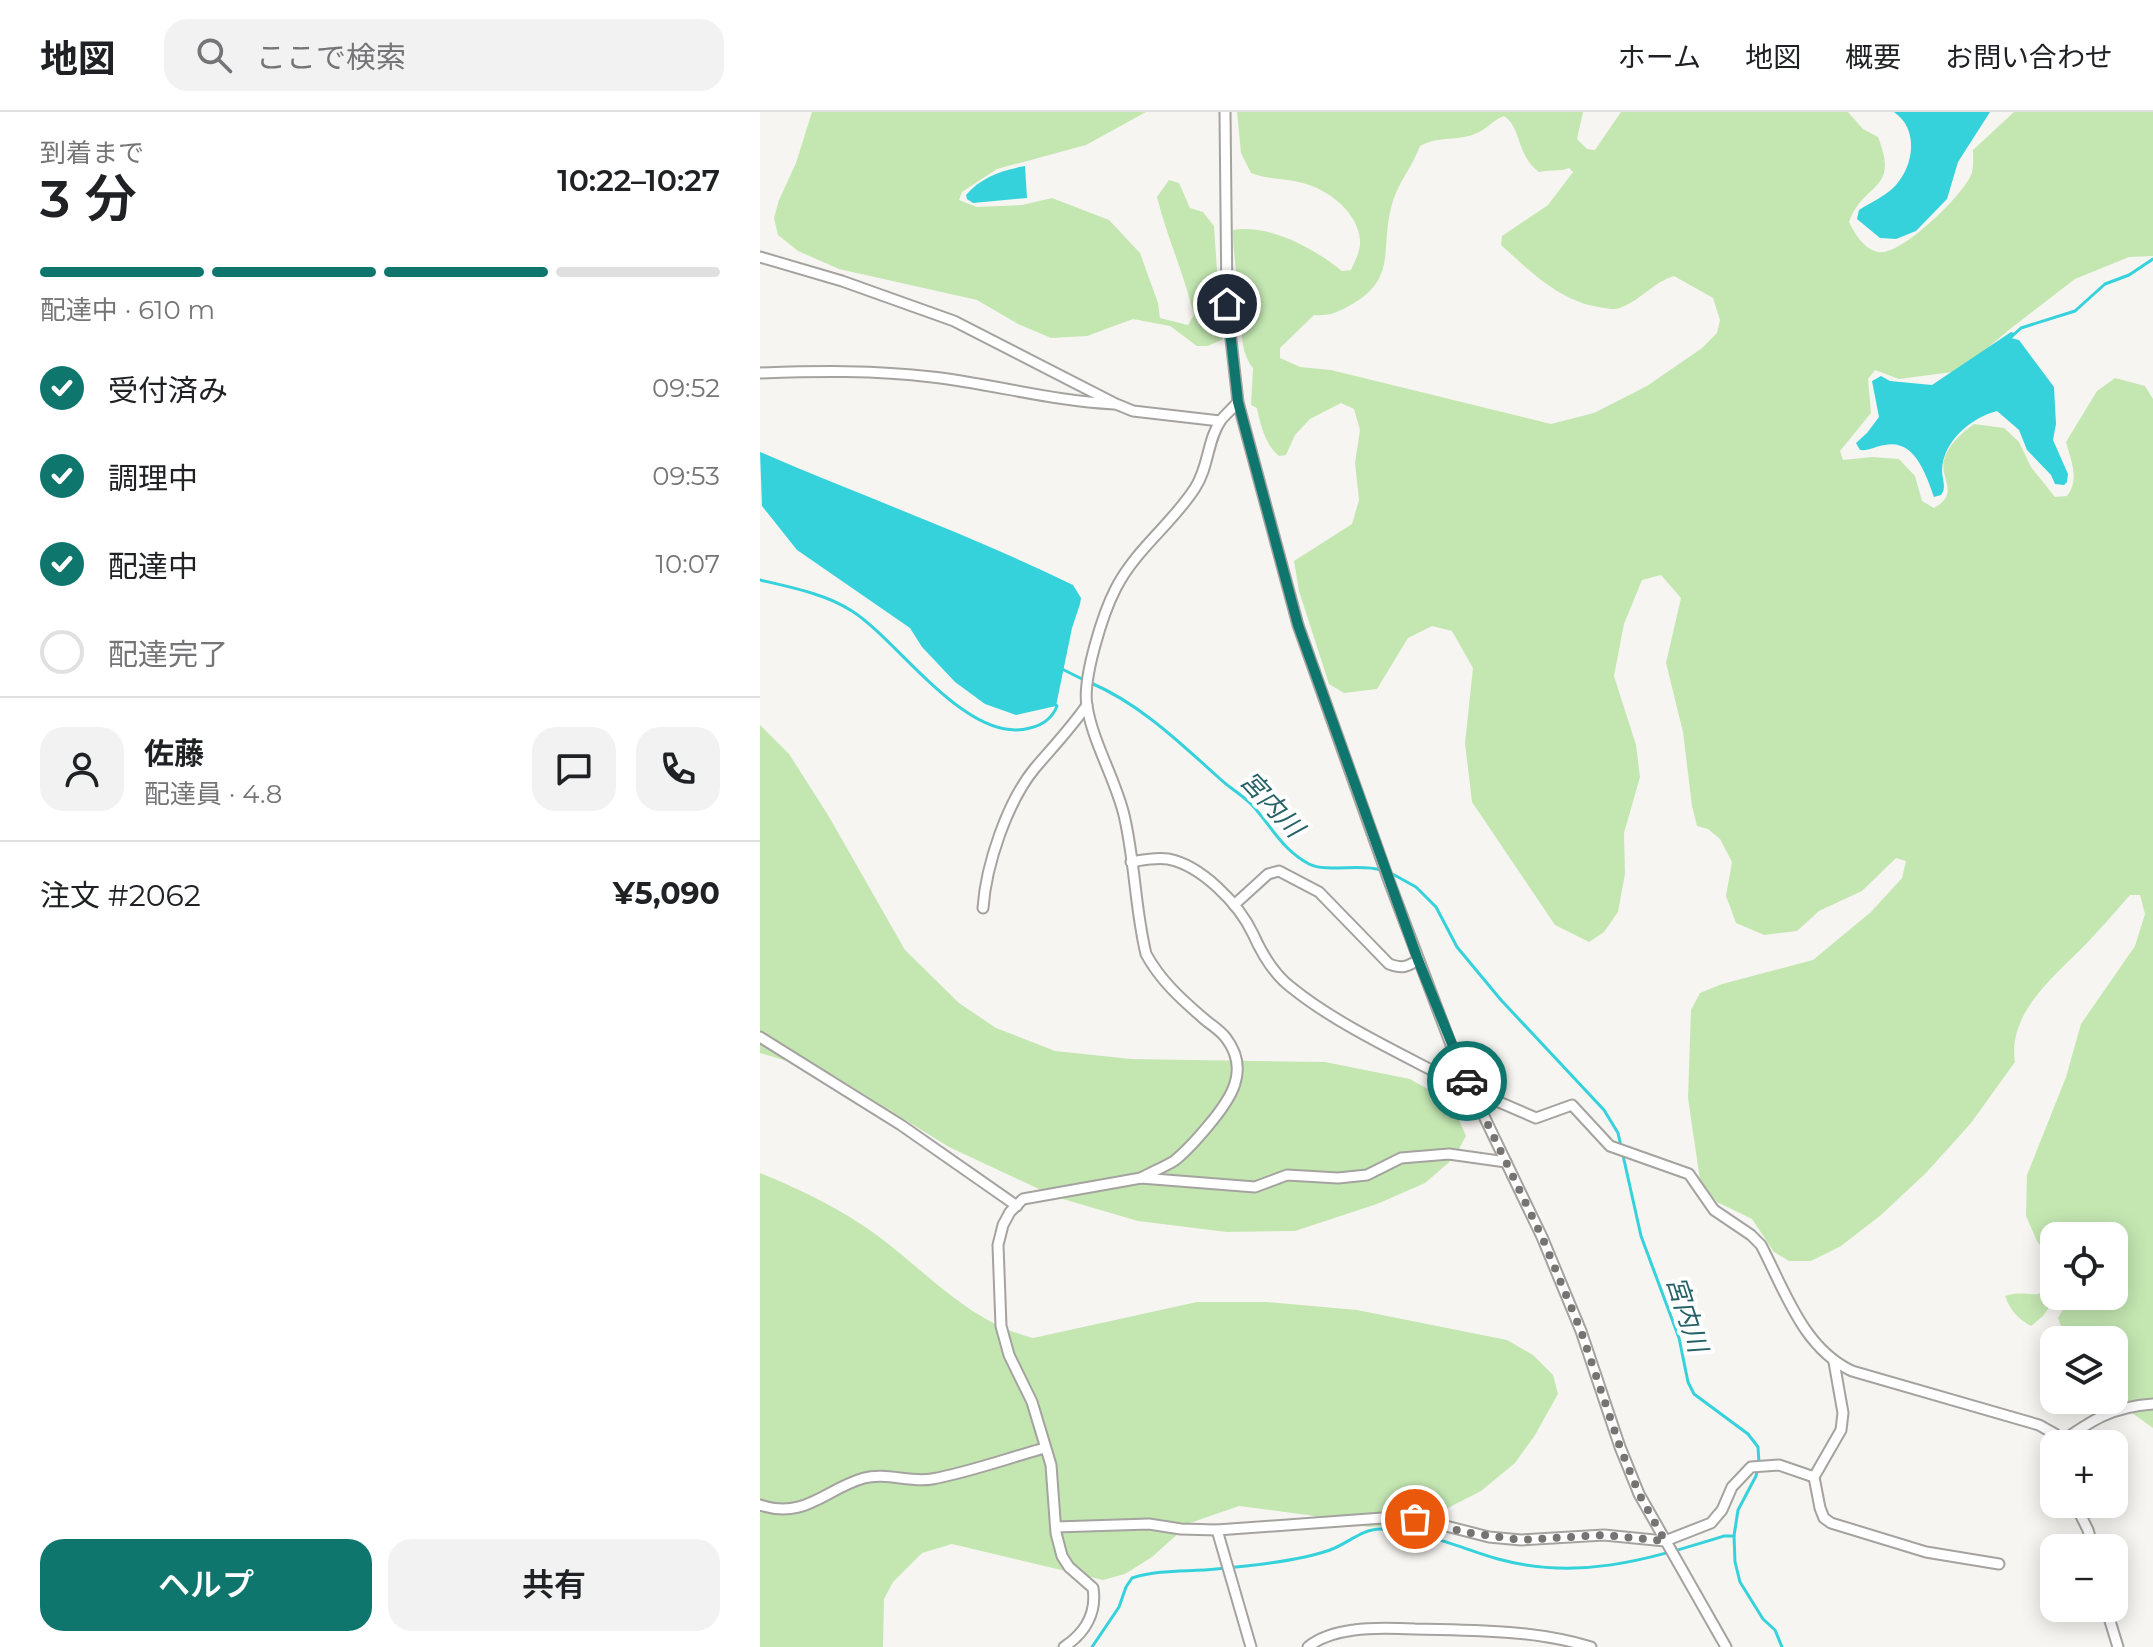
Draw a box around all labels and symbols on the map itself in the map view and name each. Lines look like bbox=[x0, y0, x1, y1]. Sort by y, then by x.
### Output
pin bbox=[1193, 270, 1261, 338]
water label: 宮内川 bbox=[1234, 765, 1312, 846]
courier bbox=[1427, 1041, 1507, 1121]
water label: 宮内川 bbox=[1660, 1272, 1715, 1359]
pin bbox=[1381, 1485, 1449, 1553]

